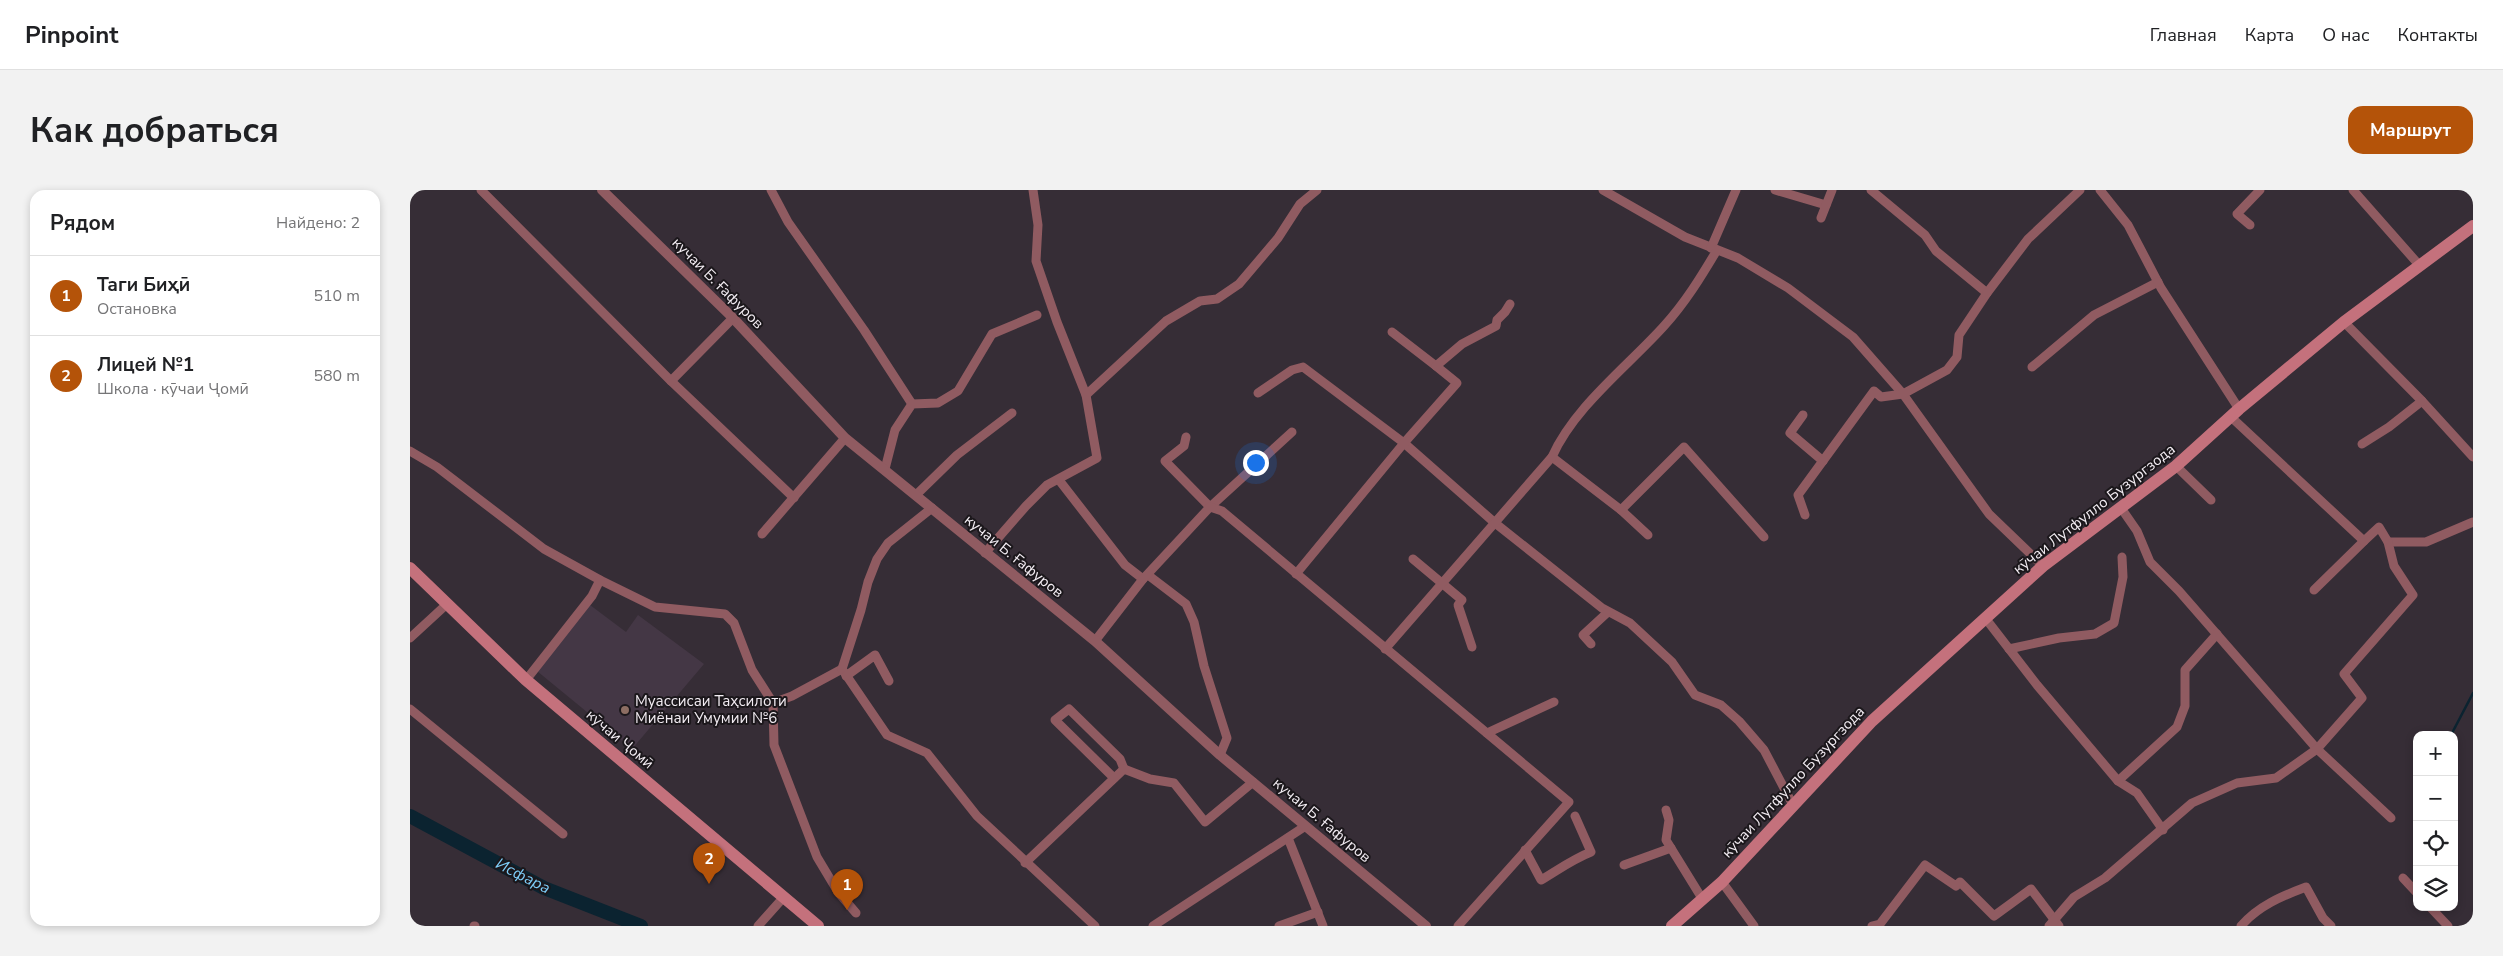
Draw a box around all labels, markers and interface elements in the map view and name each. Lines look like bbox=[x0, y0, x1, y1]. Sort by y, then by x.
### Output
text: Pinpoint bbox=[25, 19, 118, 51]
text: Главная bbox=[2150, 23, 2217, 47]
text: Карта bbox=[2245, 23, 2294, 47]
text: О нас bbox=[2322, 23, 2370, 47]
text: Контакты bbox=[2398, 23, 2478, 47]
button: Маршрут bbox=[2348, 106, 2473, 154]
text: Как добраться bbox=[30, 107, 279, 154]
text: Рядом bbox=[50, 209, 115, 237]
text: Найдено: 2 bbox=[276, 212, 360, 234]
street label: кучаи Б. Ғафуров bbox=[668, 233, 768, 333]
text: Таги Биҳӣ bbox=[97, 272, 190, 298]
text: 1 bbox=[61, 285, 71, 307]
text: 510 m bbox=[313, 285, 360, 307]
text: Остановка bbox=[97, 298, 177, 320]
text: Лицей №1 bbox=[97, 352, 194, 378]
text: 2 bbox=[61, 365, 71, 387]
text: 580 m bbox=[313, 365, 360, 387]
text: Школа · кӯчаи Ҷомӣ bbox=[97, 378, 249, 400]
street label: кӯчаи Лутфулло Бузургзода bbox=[2009, 439, 2179, 579]
your location bbox=[1243, 450, 1269, 476]
street label: кучаи Б. Ғафуров bbox=[960, 510, 1068, 602]
place label: Муассисаи Таҳсилоти Миёнаи Умумии №6 bbox=[635, 691, 787, 728]
street label: кӯчаи Лутфулло Бузургзода bbox=[1717, 702, 1869, 862]
marker: Муассисаи Таҳсилоти Миёнаи Умумии №6 bbox=[619, 704, 631, 716]
street label: кӯчаи Ҷомӣ bbox=[582, 705, 658, 773]
map controls bbox=[2413, 731, 2458, 911]
button: + bbox=[2413, 731, 2458, 776]
street label: кучаи Б. Ғафуров bbox=[1269, 773, 1375, 867]
button: − bbox=[2413, 776, 2458, 821]
button: locate bbox=[2413, 821, 2458, 866]
pin: 2 bbox=[693, 843, 725, 884]
water label: Исфара bbox=[492, 853, 554, 899]
button: layers bbox=[2413, 866, 2458, 911]
pin: 1 bbox=[831, 869, 863, 910]

